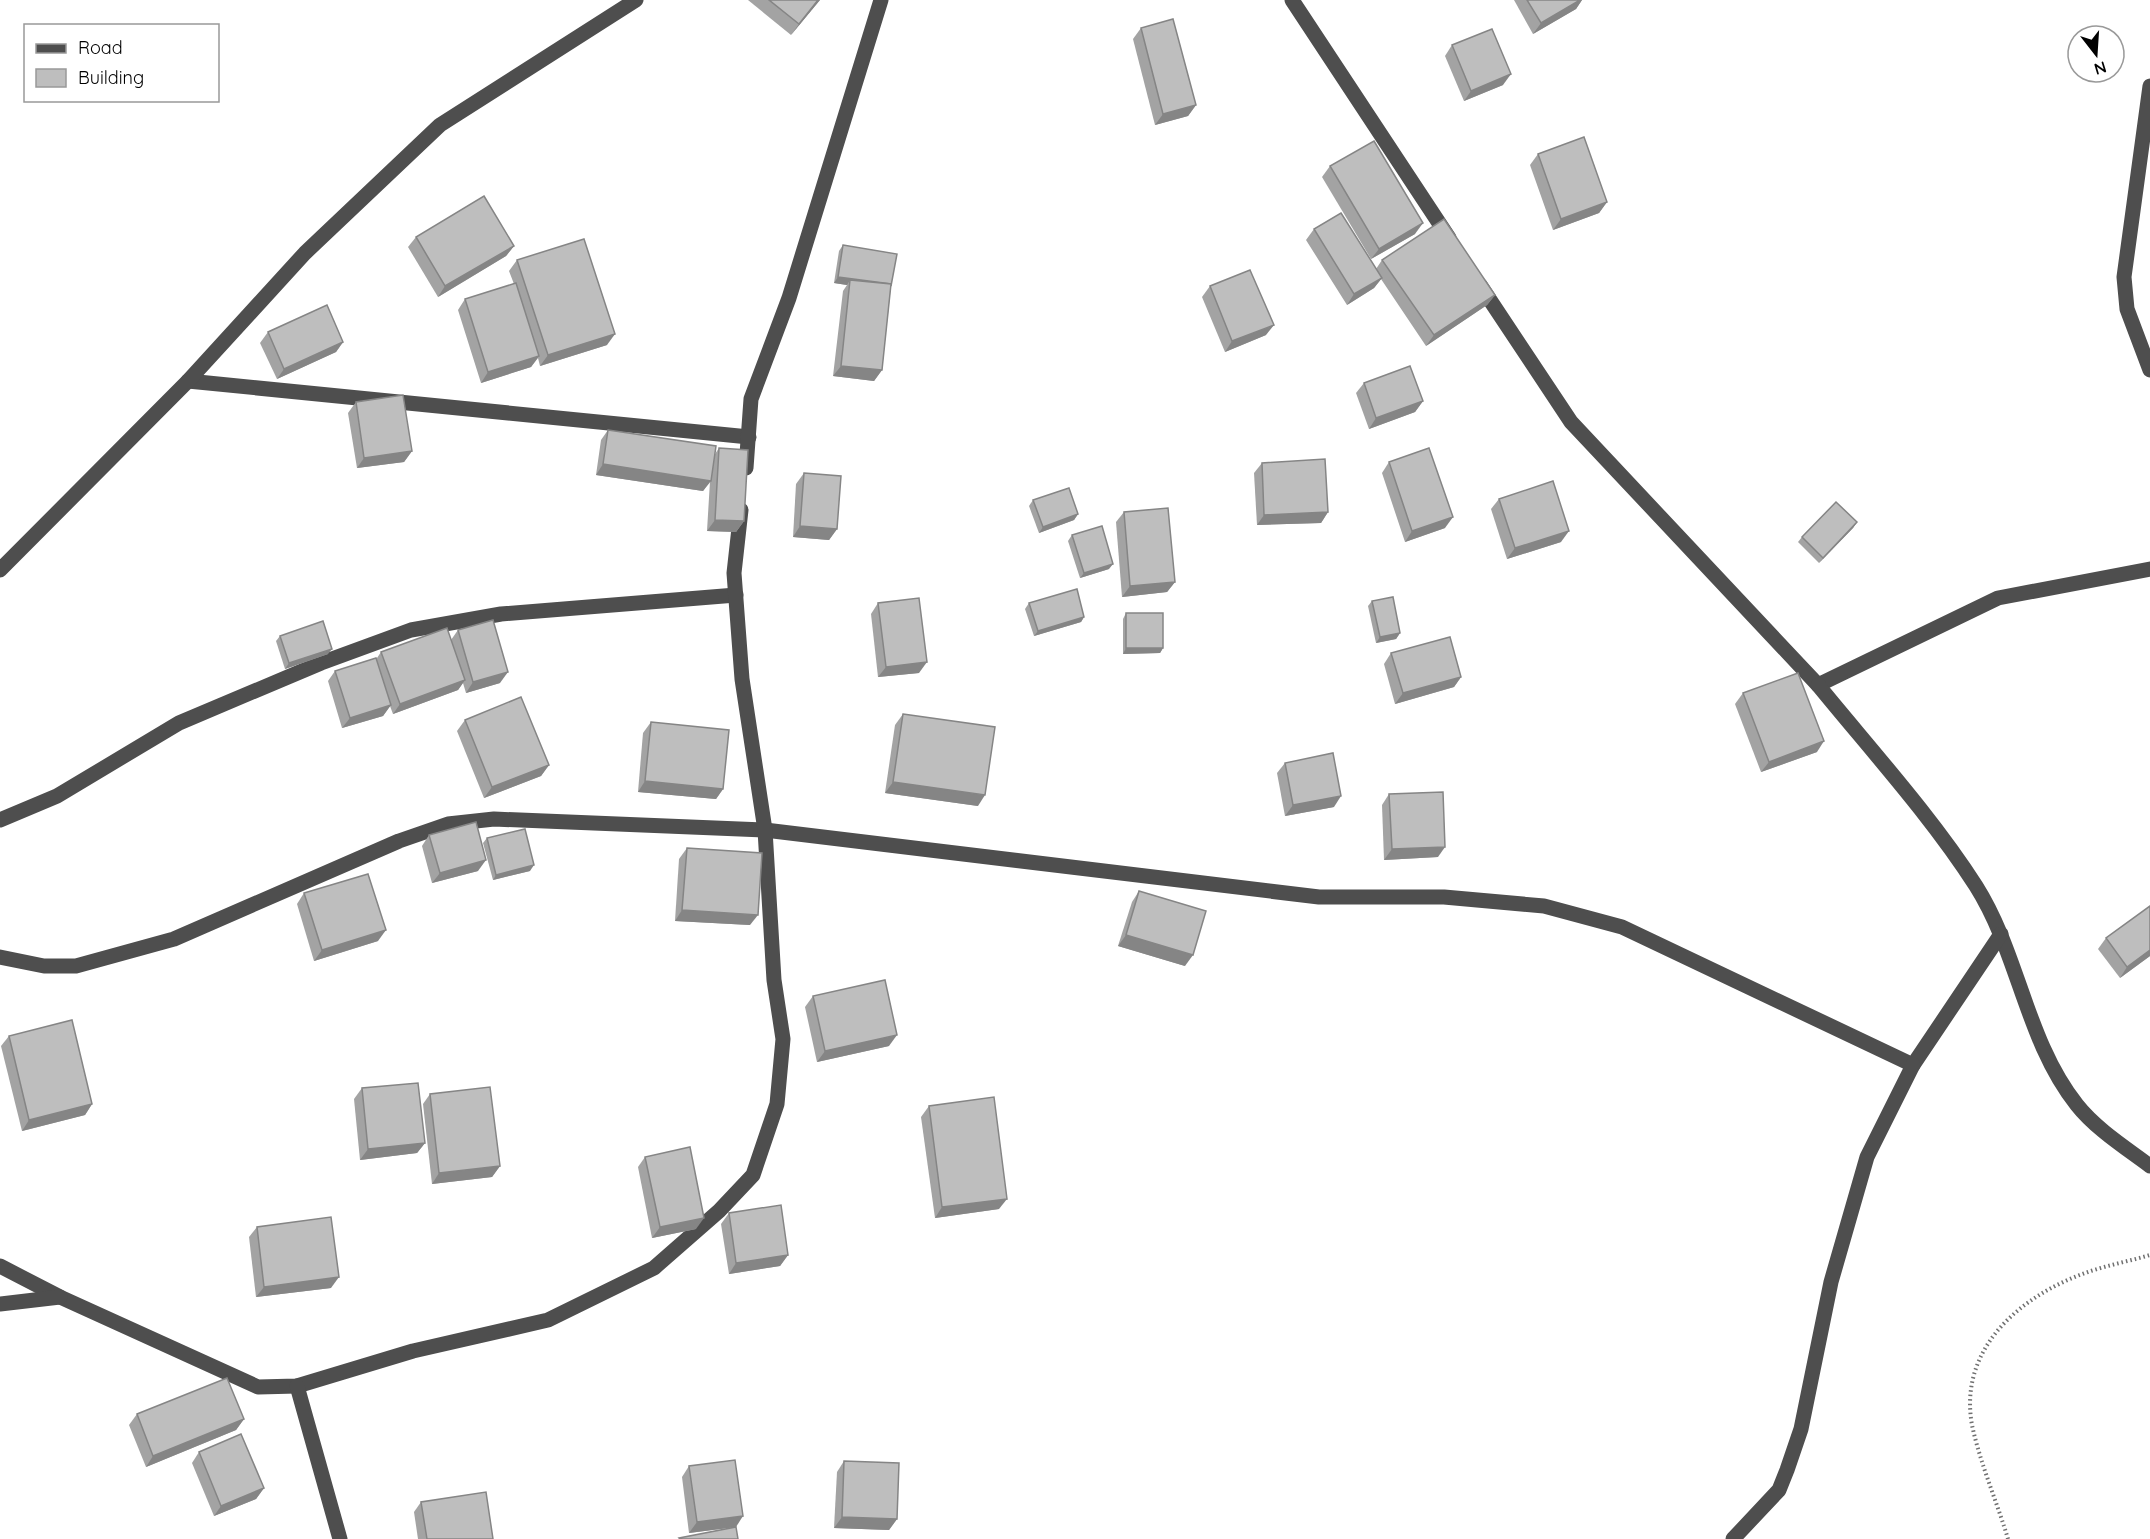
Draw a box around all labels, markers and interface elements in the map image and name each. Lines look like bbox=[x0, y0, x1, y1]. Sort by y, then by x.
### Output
legend bbox=[24, 24, 219, 102]
north arrow bbox=[2066, 24, 2126, 84]
text: Road bbox=[78, 36, 123, 59]
text: N bbox=[2092, 57, 2109, 80]
text: Building bbox=[78, 66, 144, 89]

